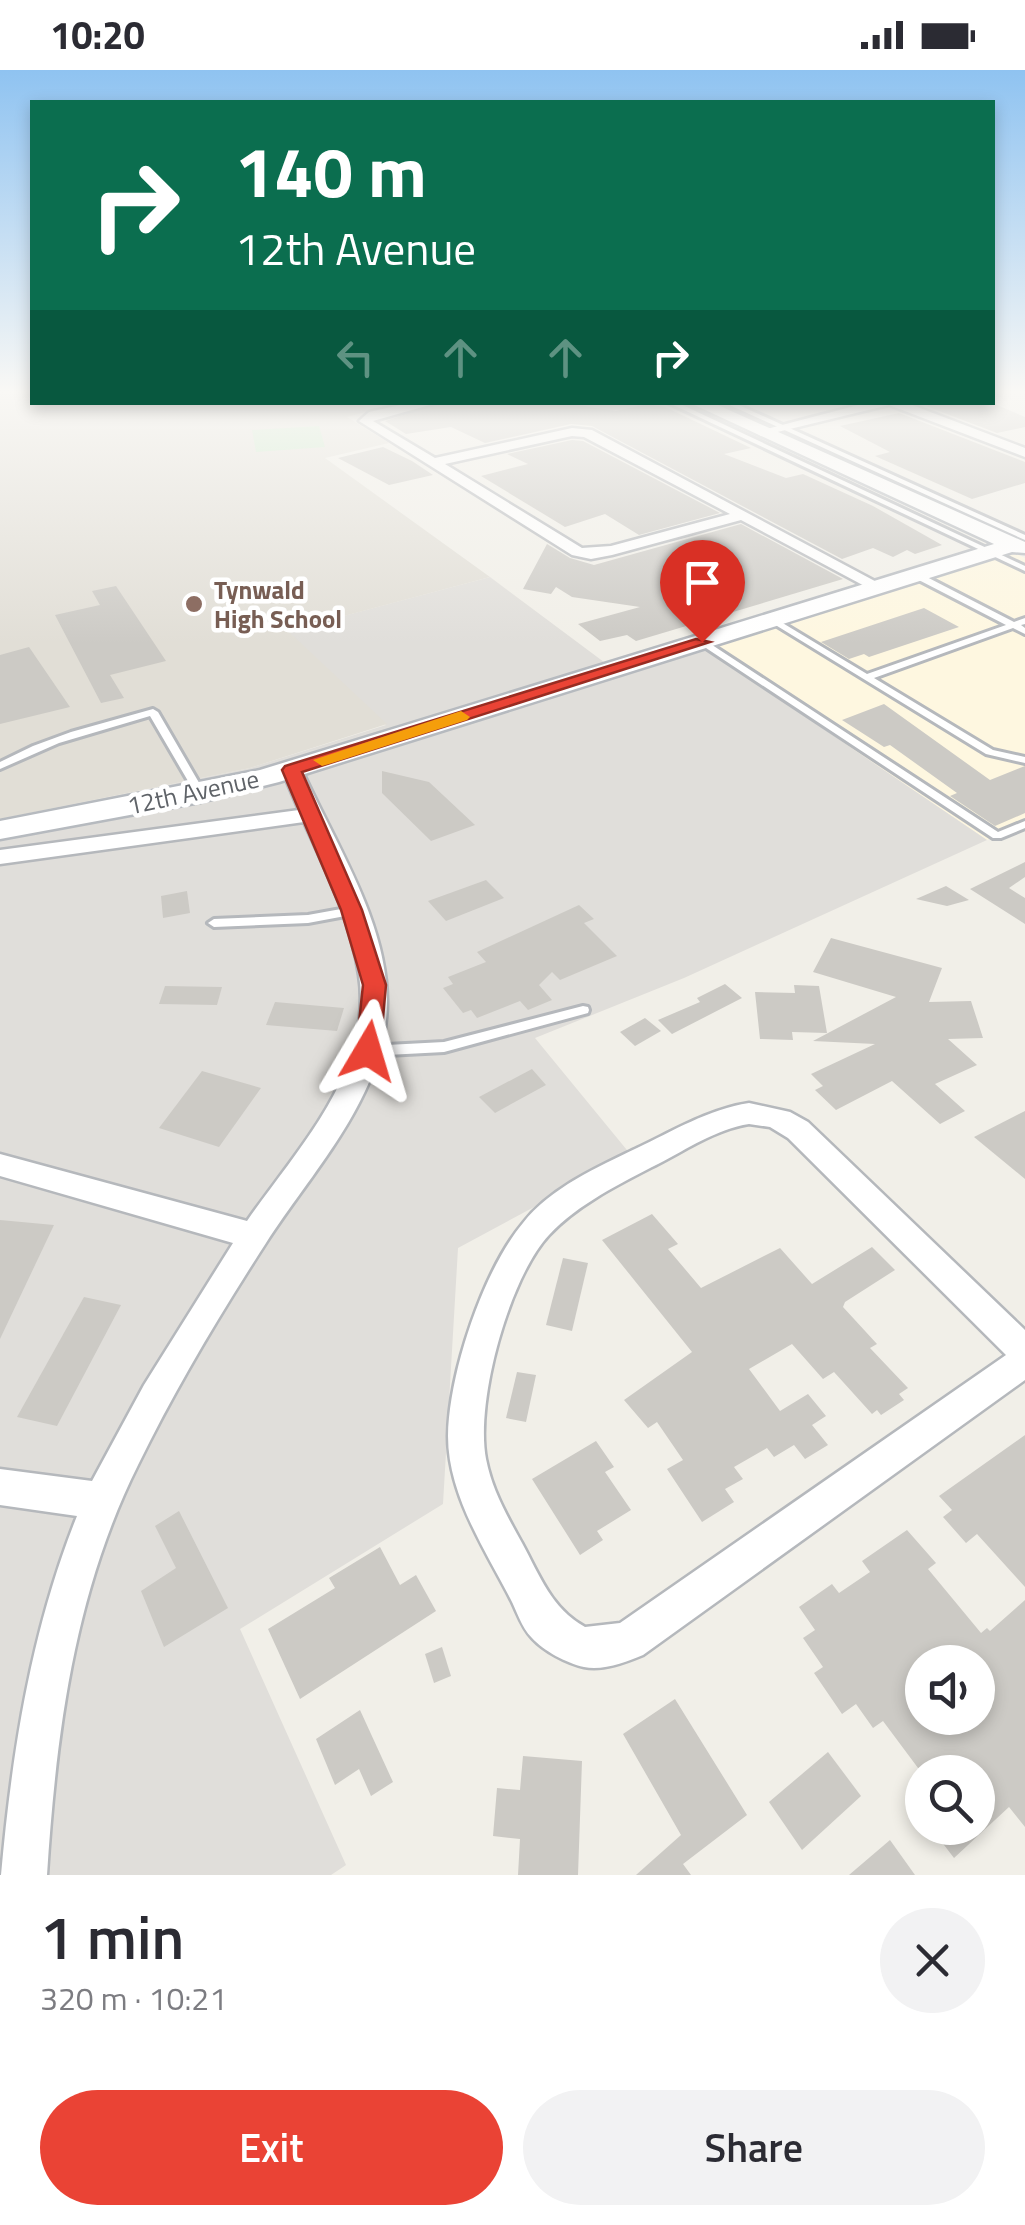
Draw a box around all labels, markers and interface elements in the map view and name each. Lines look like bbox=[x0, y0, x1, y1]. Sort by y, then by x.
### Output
text: 10:20 bbox=[50, 6, 145, 64]
text: 140 m bbox=[235, 118, 427, 224]
icon: right bbox=[70, 140, 200, 270]
text: 12th Avenue bbox=[235, 214, 476, 282]
icon: left bbox=[328, 330, 383, 385]
icon: ahead bbox=[433, 330, 488, 385]
icon: ahead bbox=[538, 330, 593, 385]
icon: right bbox=[643, 330, 698, 385]
pin bbox=[660, 540, 745, 643]
icon: arrive bbox=[675, 555, 730, 610]
place label: Tynwald High School bbox=[214, 571, 342, 638]
marker: Tynwald High School bbox=[183, 593, 205, 615]
street label: 12th Avenue bbox=[124, 759, 262, 825]
position arrow bbox=[316, 999, 420, 1103]
map controls bbox=[905, 1645, 995, 1845]
button: sound bbox=[905, 1645, 995, 1735]
button: search bbox=[905, 1755, 995, 1845]
text: 1 min bbox=[40, 1891, 184, 1982]
button: close bbox=[880, 1908, 985, 2013]
text: 320 m · 10:21 bbox=[40, 1974, 227, 2022]
button: Exit bbox=[40, 2090, 503, 2205]
button: Share bbox=[523, 2090, 985, 2205]

